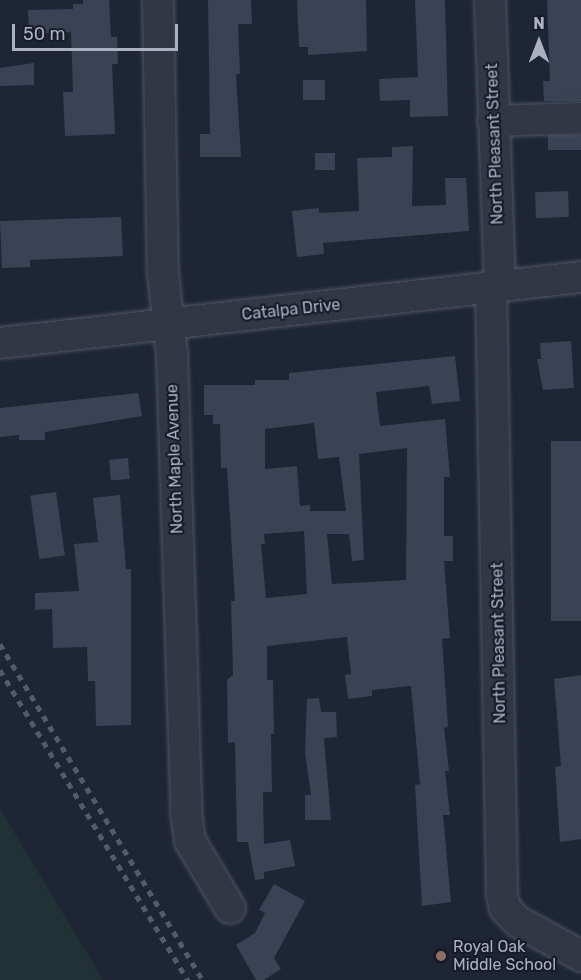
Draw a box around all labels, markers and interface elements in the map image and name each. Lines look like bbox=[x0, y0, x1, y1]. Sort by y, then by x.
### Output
scale bar bbox=[15, 12, 182, 50]
north arrow bbox=[509, 12, 569, 72]
text: N bbox=[533, 14, 545, 33]
text: 50 m bbox=[23, 23, 66, 45]
street label: North Pleasant Street bbox=[483, 63, 507, 225]
street label: Catalpa Drive bbox=[241, 295, 341, 325]
street label: North Maple Avenue bbox=[163, 384, 187, 534]
street label: North Pleasant Street bbox=[488, 562, 510, 724]
place label: Royal Oak Middle School bbox=[453, 937, 556, 975]
marker: Royal Oak Middle School bbox=[434, 949, 448, 963]

